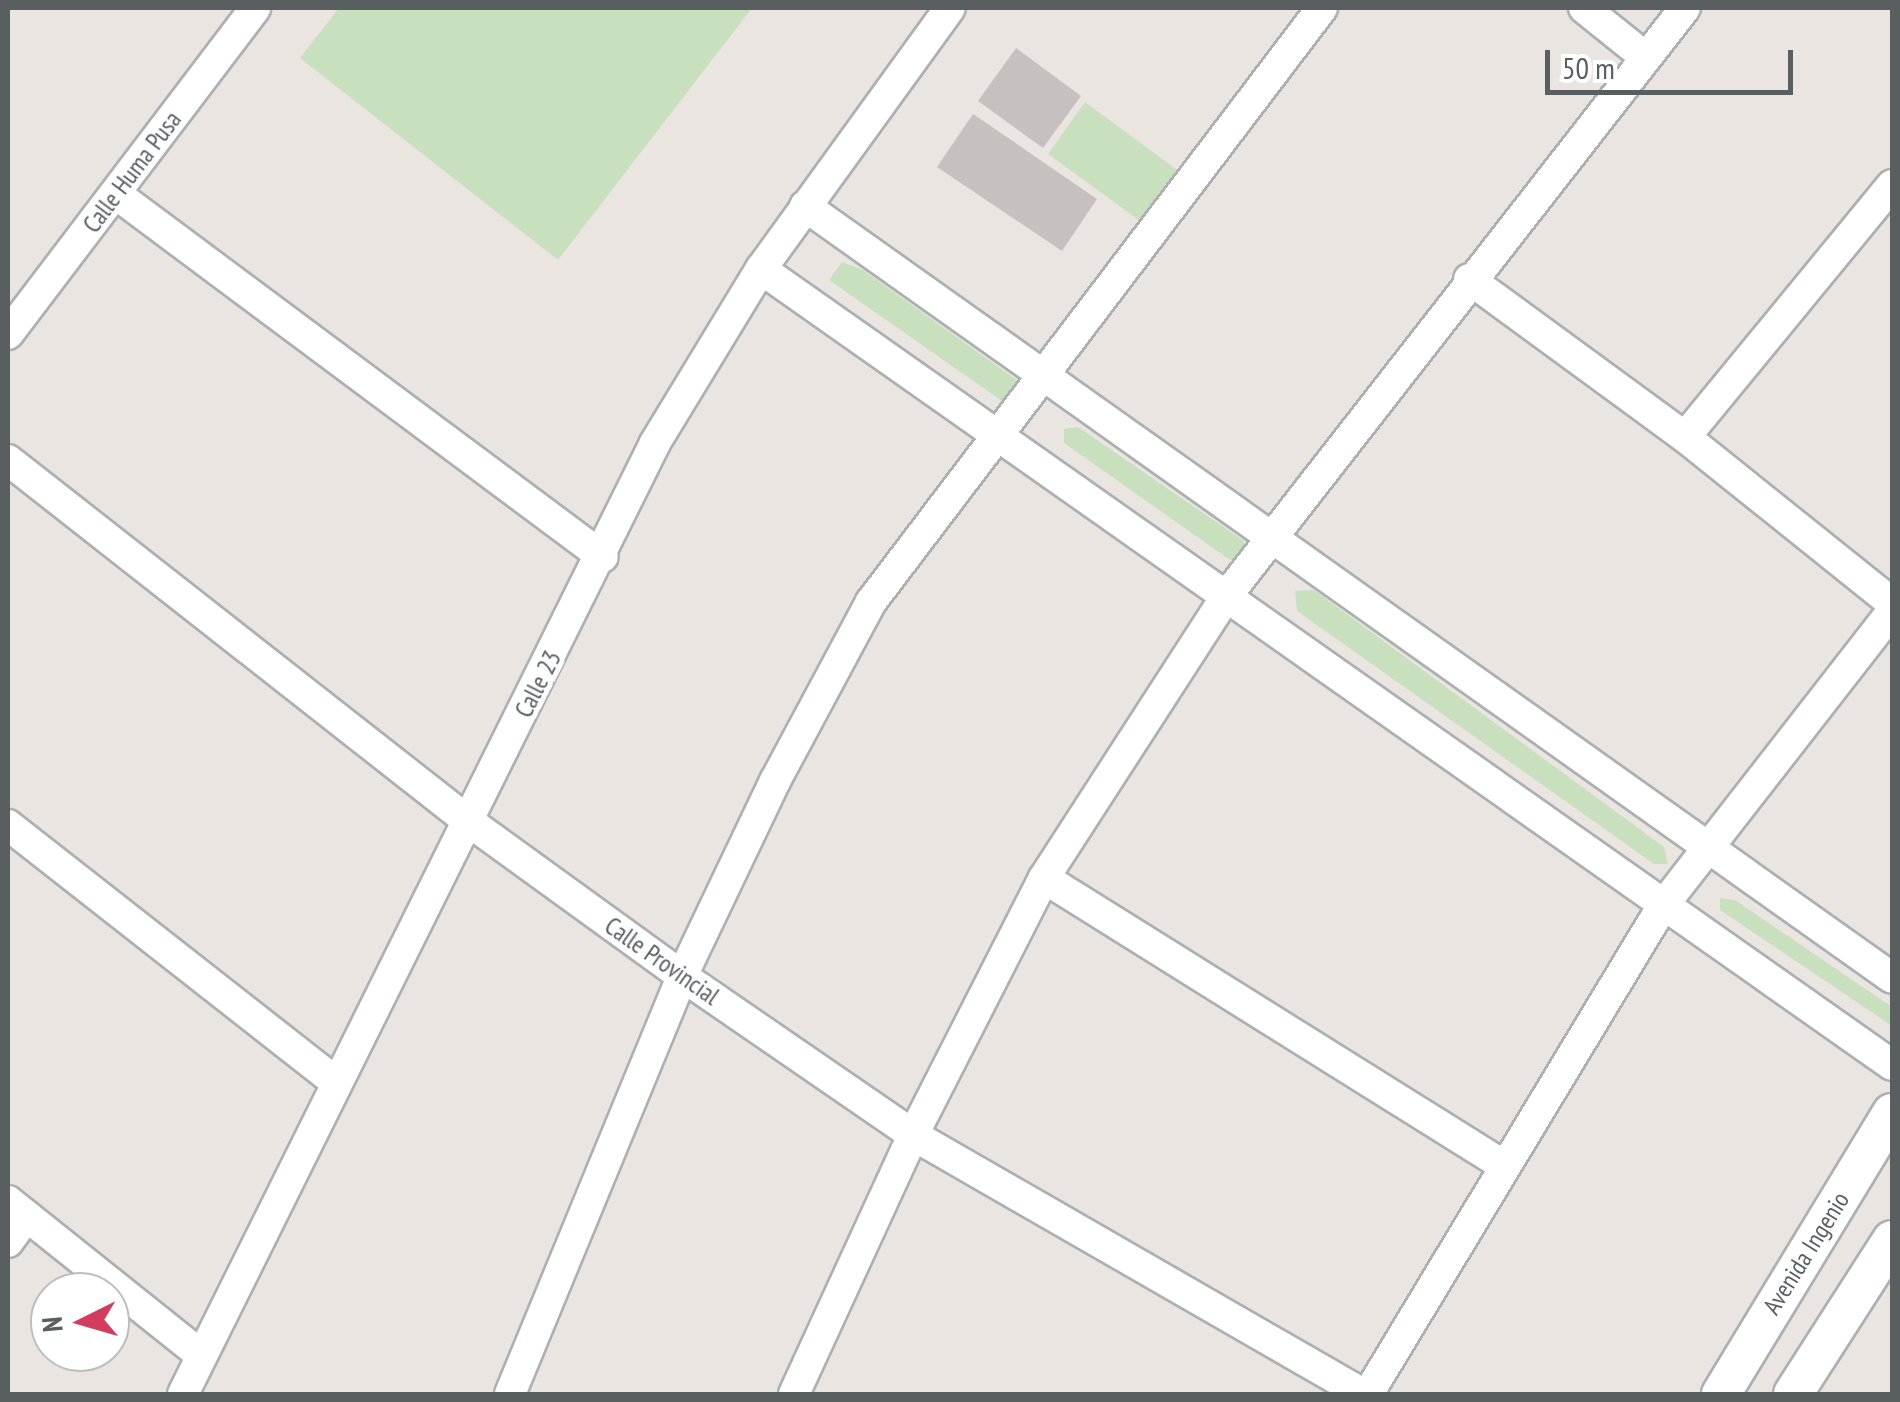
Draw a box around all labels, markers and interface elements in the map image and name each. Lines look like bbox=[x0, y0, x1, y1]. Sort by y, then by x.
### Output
scale bar bbox=[1550, 30, 1798, 92]
text: 50 m bbox=[1562, 48, 1615, 87]
street label: Calle Huma Pusa bbox=[77, 105, 187, 239]
street label: Calle 23 bbox=[509, 646, 567, 722]
street label: Calle Provincial bbox=[599, 911, 725, 1011]
street label: Avenida Ingenio bbox=[1757, 1186, 1855, 1320]
north arrow bbox=[30, 1272, 130, 1372]
text: N bbox=[33, 1315, 71, 1334]

